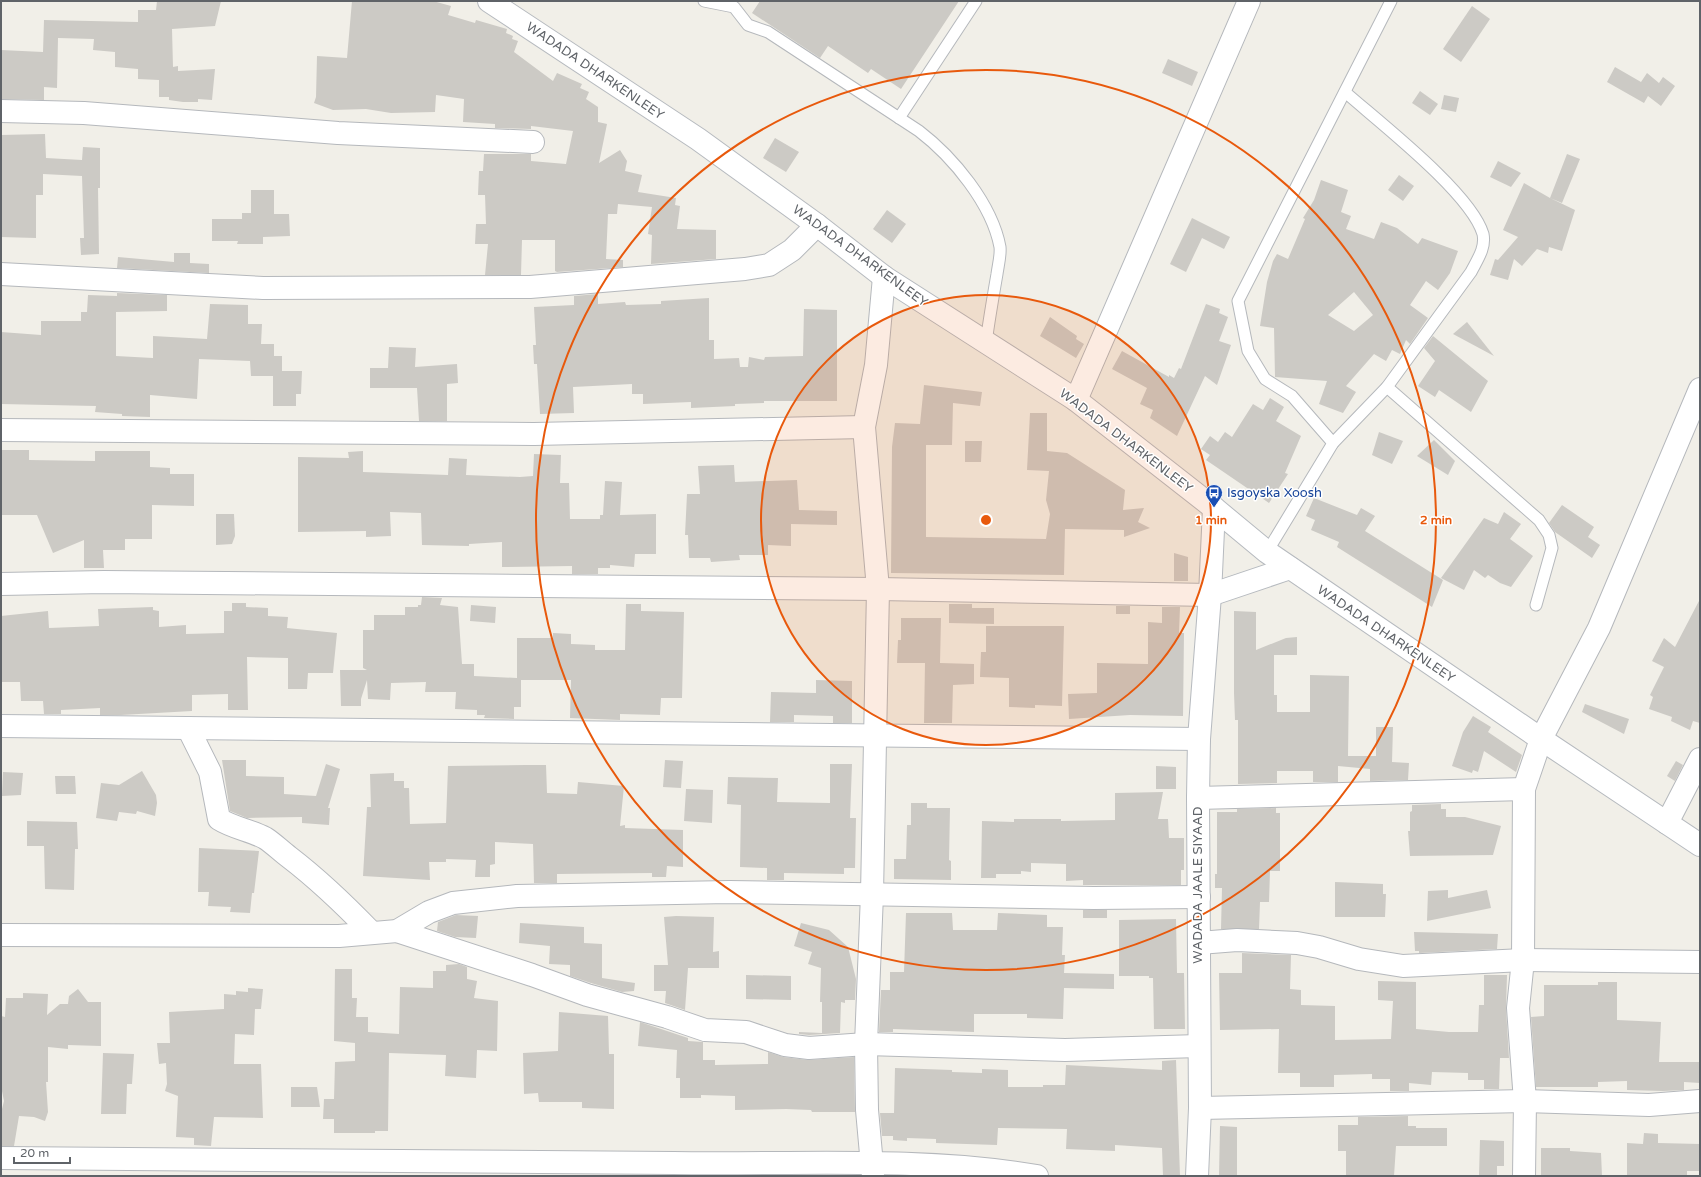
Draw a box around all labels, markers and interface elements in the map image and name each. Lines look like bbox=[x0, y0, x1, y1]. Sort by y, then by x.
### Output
street label: WADADA DHARKENLEEY bbox=[523, 19, 667, 123]
street label: WADADA DHARKENLEEY bbox=[789, 202, 931, 310]
street label: WADADA DHARKENLEEY bbox=[1056, 386, 1196, 496]
bus stop icon: Isgoyska Xoosh bbox=[1204, 483, 1224, 508]
place label: Isgoyska Xoosh bbox=[1227, 485, 1322, 501]
centre of rings bbox=[979, 513, 993, 527]
text: 1 min bbox=[1195, 513, 1227, 527]
text: 2 min bbox=[1420, 513, 1452, 527]
street label: WADADA DHARKENLEEY bbox=[1314, 582, 1458, 686]
street label: WADADA JAALE SIYAAD bbox=[1190, 806, 1206, 964]
scale bar bbox=[14, 1139, 70, 1165]
text: 20 m bbox=[20, 1146, 49, 1160]

